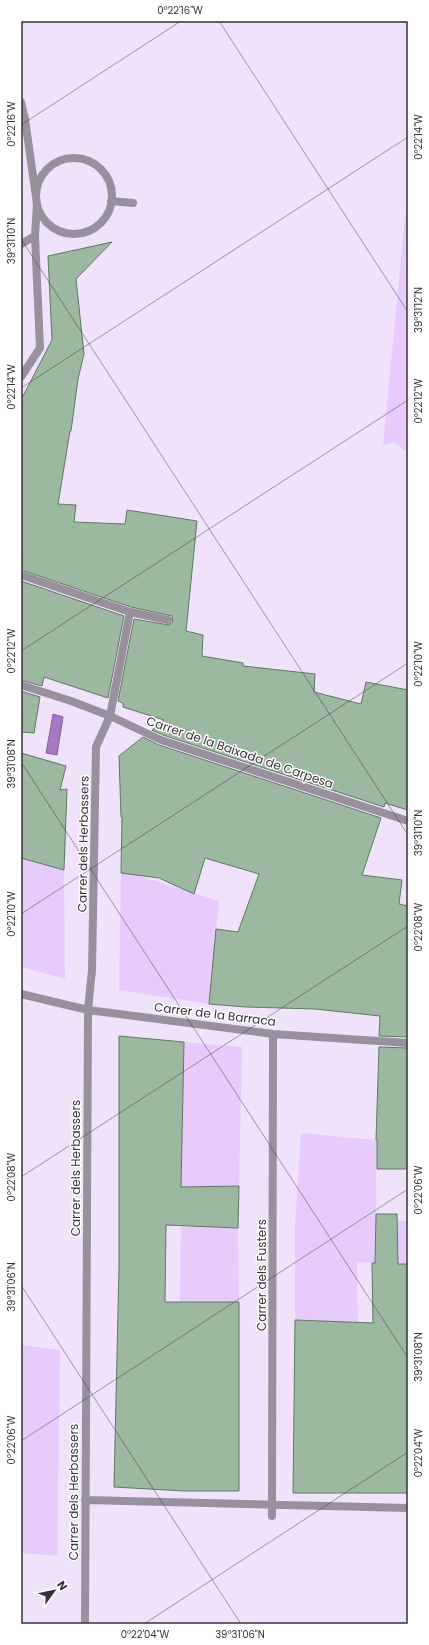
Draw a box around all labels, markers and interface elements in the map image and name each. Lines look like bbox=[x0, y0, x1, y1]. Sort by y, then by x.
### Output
text: 0°22'16"W bbox=[157, 3, 203, 18]
text: 0°22'16"W bbox=[4, 101, 19, 147]
text: 0°22'14"W bbox=[411, 114, 426, 160]
text: 39°31'10"N bbox=[4, 218, 19, 264]
text: 39°31'12"N bbox=[411, 287, 426, 333]
text: 0°22'14"W bbox=[4, 364, 19, 410]
text: 0°22'12"W bbox=[411, 378, 426, 424]
text: 0°22'12"W bbox=[4, 628, 19, 674]
text: 0°22'10"W bbox=[411, 641, 426, 687]
street label: Carrer de la Baixada de Carpesa bbox=[144, 712, 336, 792]
text: 39°31'08"N bbox=[4, 739, 19, 789]
street label: Carrer dels Herbassers bbox=[73, 776, 93, 912]
text: 39°31'10"N bbox=[411, 810, 426, 856]
text: 0°22'10"W bbox=[4, 891, 19, 937]
text: 0°22'08"W bbox=[411, 902, 426, 951]
street label: Carrer de la Barraca bbox=[153, 998, 277, 1030]
street label: Carrer dels Herbassers bbox=[67, 1100, 84, 1236]
text: 0°22'08"W bbox=[4, 1152, 19, 1201]
text: 0°22'06"W bbox=[411, 1165, 426, 1214]
street label: Carrer dels Fusters bbox=[253, 1219, 270, 1331]
text: 39°31'06"N bbox=[4, 1262, 19, 1312]
text: 39°31'08"N bbox=[411, 1332, 426, 1382]
text: 0°22'06"W bbox=[4, 1415, 19, 1464]
street label: Carrer dels Herbassers bbox=[65, 1424, 82, 1560]
text: 0°22'04"W bbox=[411, 1428, 426, 1477]
north arrow bbox=[34, 1571, 74, 1611]
text: N bbox=[53, 1578, 71, 1593]
text: 0°22'04"W bbox=[121, 1627, 170, 1642]
text: 39°31'06"N bbox=[215, 1627, 265, 1642]

